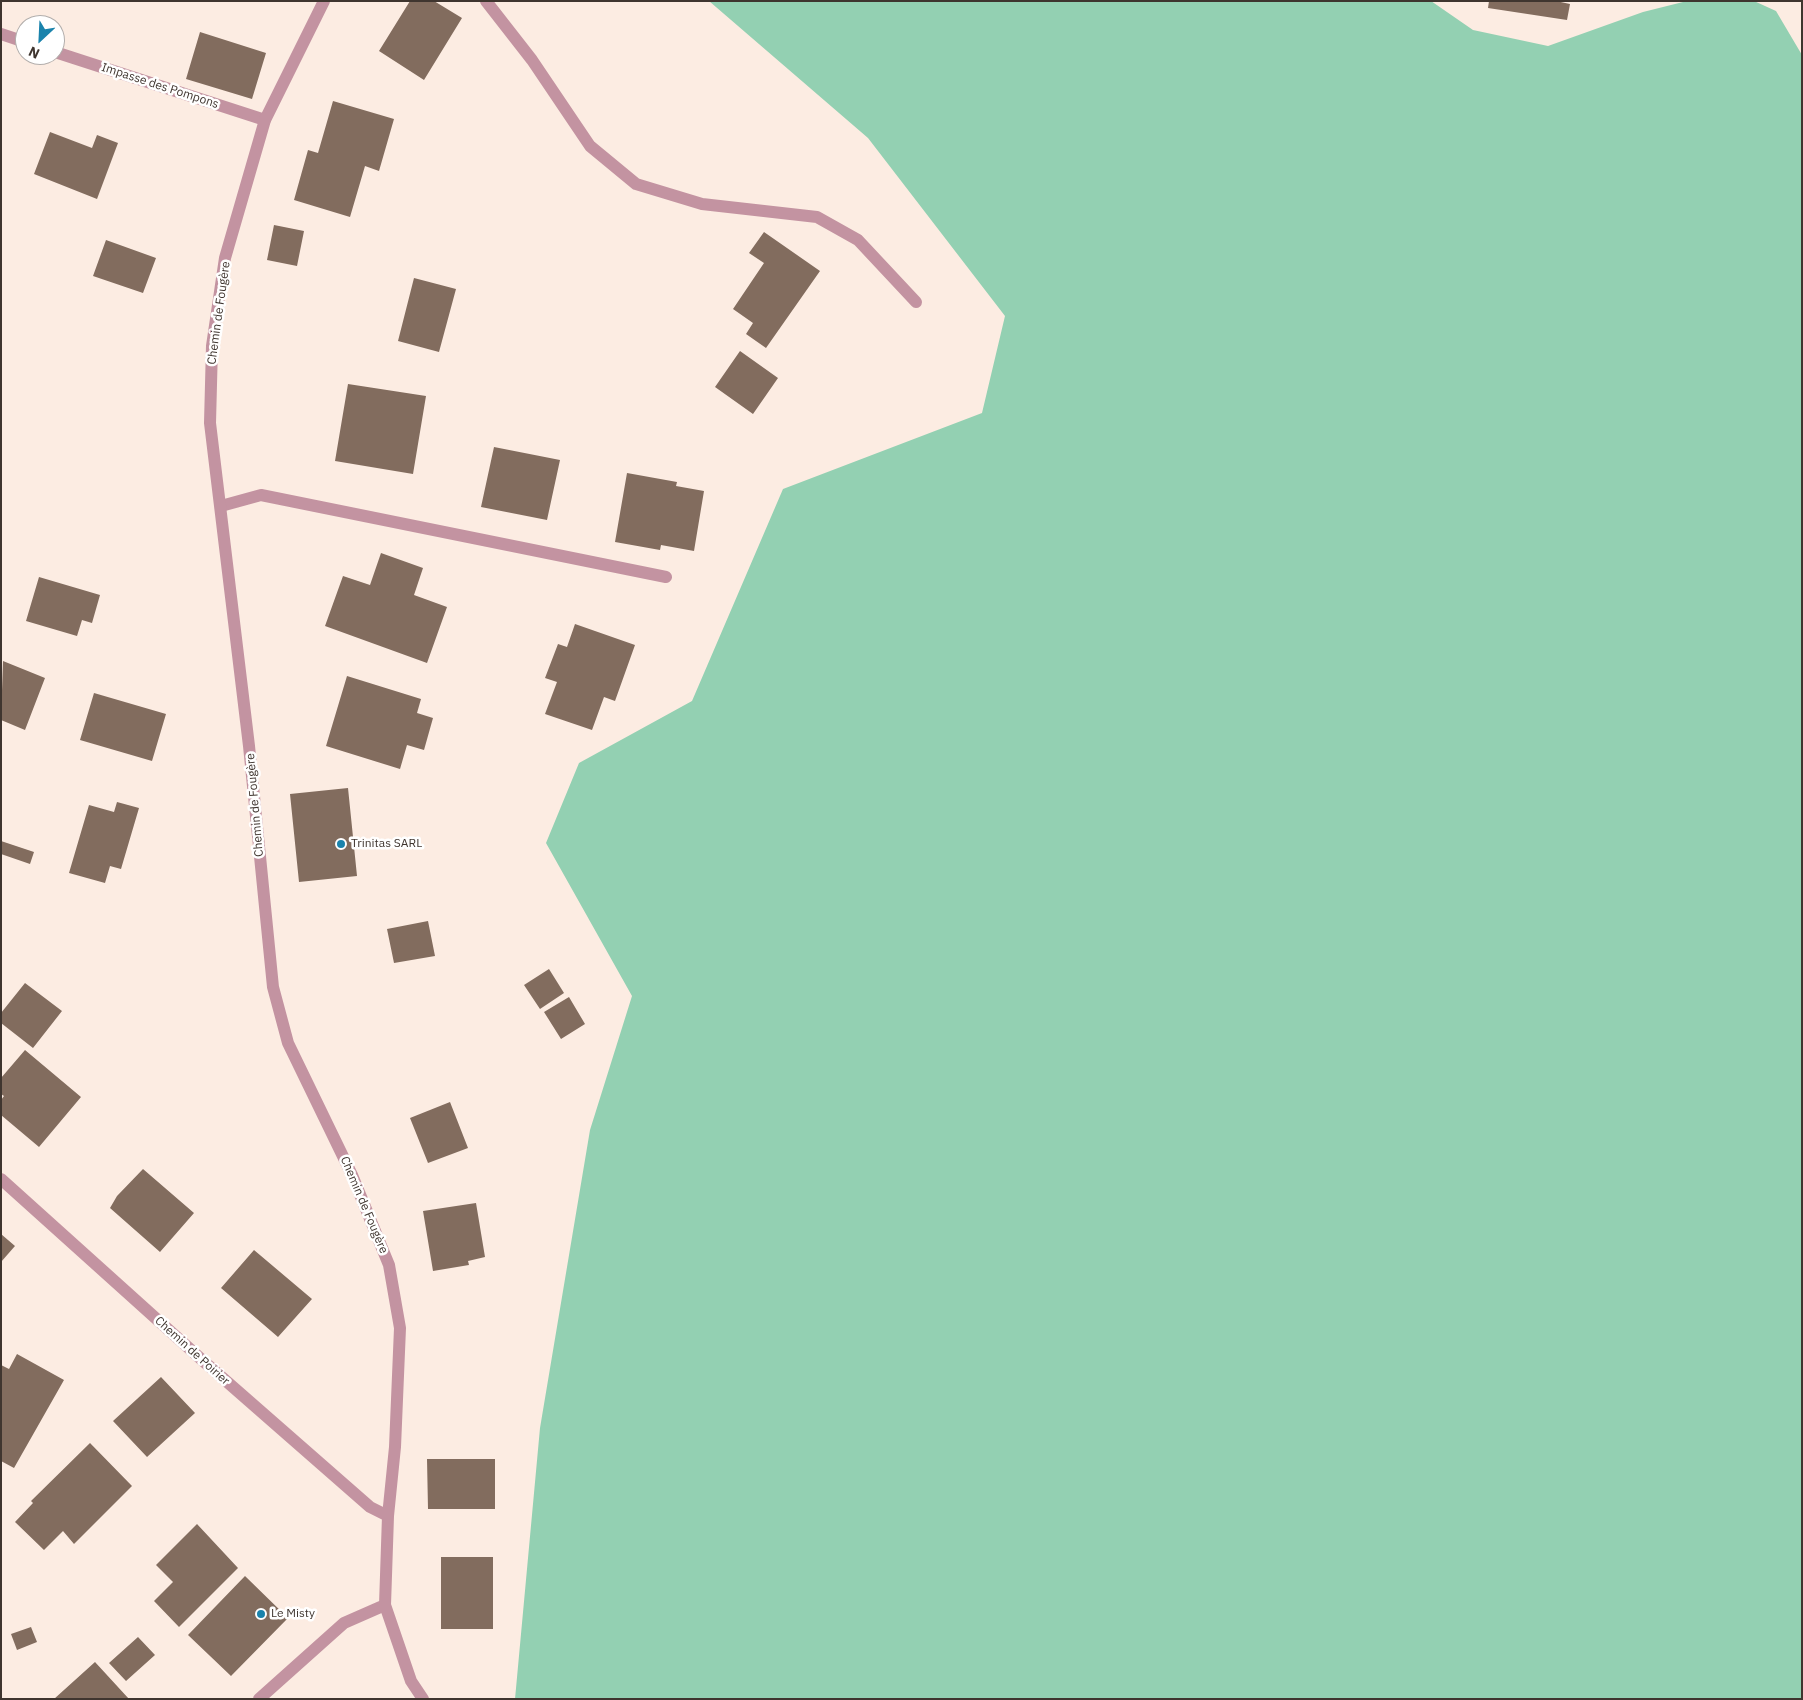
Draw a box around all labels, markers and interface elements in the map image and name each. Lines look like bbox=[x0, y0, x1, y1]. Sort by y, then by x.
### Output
north arrow bbox=[15, 15, 65, 65]
text: N bbox=[26, 42, 42, 63]
street label: Impasse des Pompons bbox=[100, 60, 220, 112]
street label: Chemin de Fougère bbox=[205, 260, 233, 366]
street label: Chemin de Fougère bbox=[243, 753, 267, 857]
place label: Trinitas SARL bbox=[351, 837, 422, 851]
marker: Trinitas SARL bbox=[335, 838, 347, 850]
street label: Chemin de Fougère bbox=[337, 1154, 391, 1256]
street label: Chemin de Poirier bbox=[152, 1314, 232, 1388]
place label: Le Misty bbox=[271, 1607, 315, 1621]
marker: Le Misty bbox=[255, 1608, 267, 1620]

